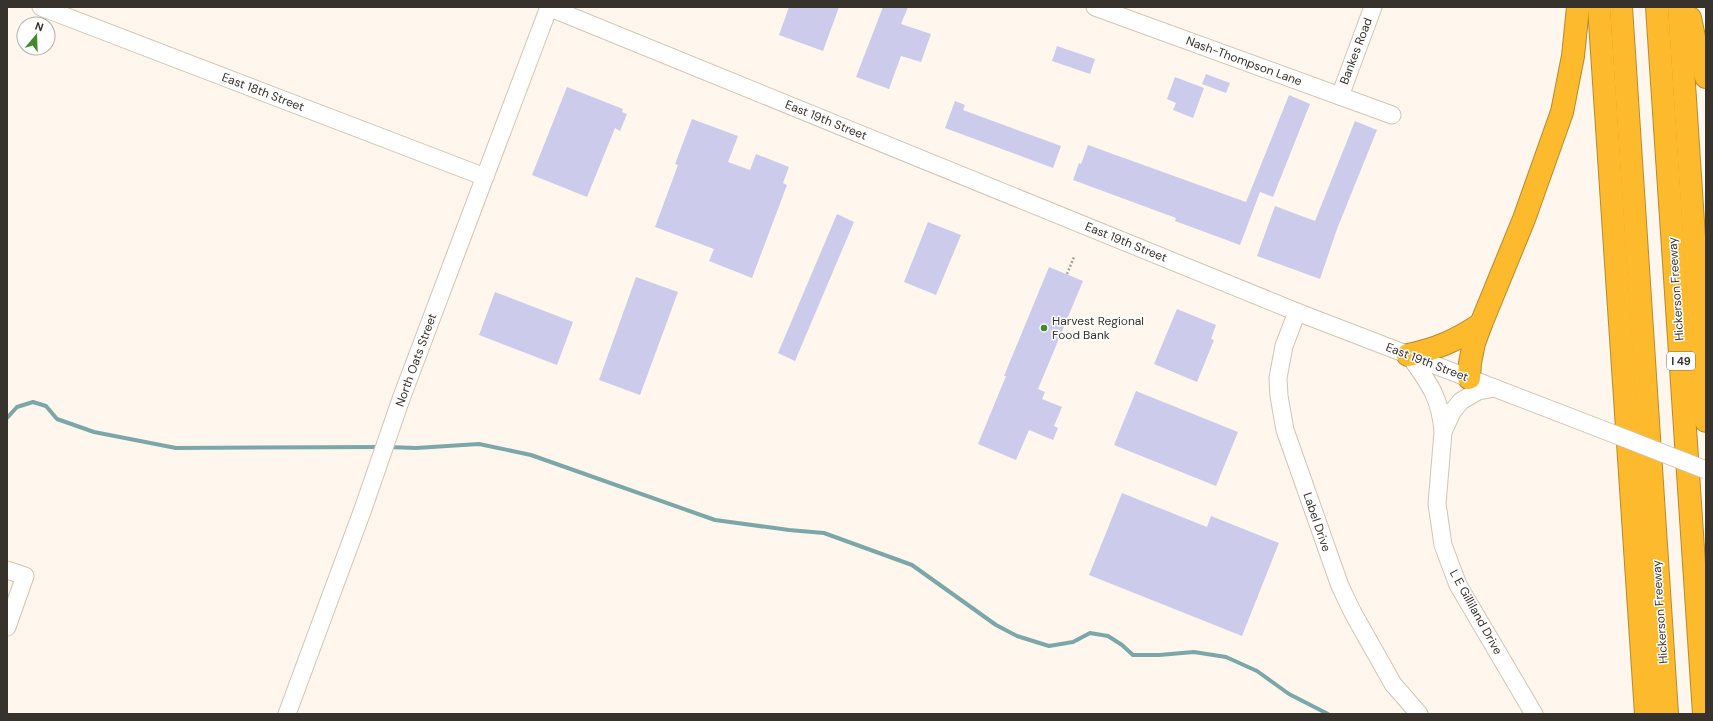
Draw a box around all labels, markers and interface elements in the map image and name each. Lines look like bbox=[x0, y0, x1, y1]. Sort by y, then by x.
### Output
street label: Bankes Road bbox=[1336, 15, 1376, 87]
north arrow bbox=[16, 16, 56, 56]
text: N bbox=[33, 19, 45, 34]
street label: Nash-Thompson Lane bbox=[1184, 33, 1304, 90]
street label: East 18th Street bbox=[220, 69, 307, 115]
street label: East 19th Street bbox=[783, 96, 870, 144]
street label: East 19th Street bbox=[1083, 218, 1170, 266]
street label: Hickerson Freeway bbox=[1664, 236, 1688, 341]
street label: North Oats Street bbox=[392, 311, 440, 409]
place label: Harvest Regional Food Bank bbox=[1052, 313, 1144, 343]
marker: Harvest Regional Food Bank bbox=[1039, 323, 1049, 333]
street label: East 19th Street bbox=[1383, 339, 1471, 385]
road number: I 49 bbox=[1667, 352, 1695, 370]
street label: Label Drive bbox=[1299, 490, 1335, 554]
street label: Hickerson Freeway bbox=[1648, 559, 1672, 664]
street label: L E Gilliland Drive bbox=[1446, 567, 1506, 658]

